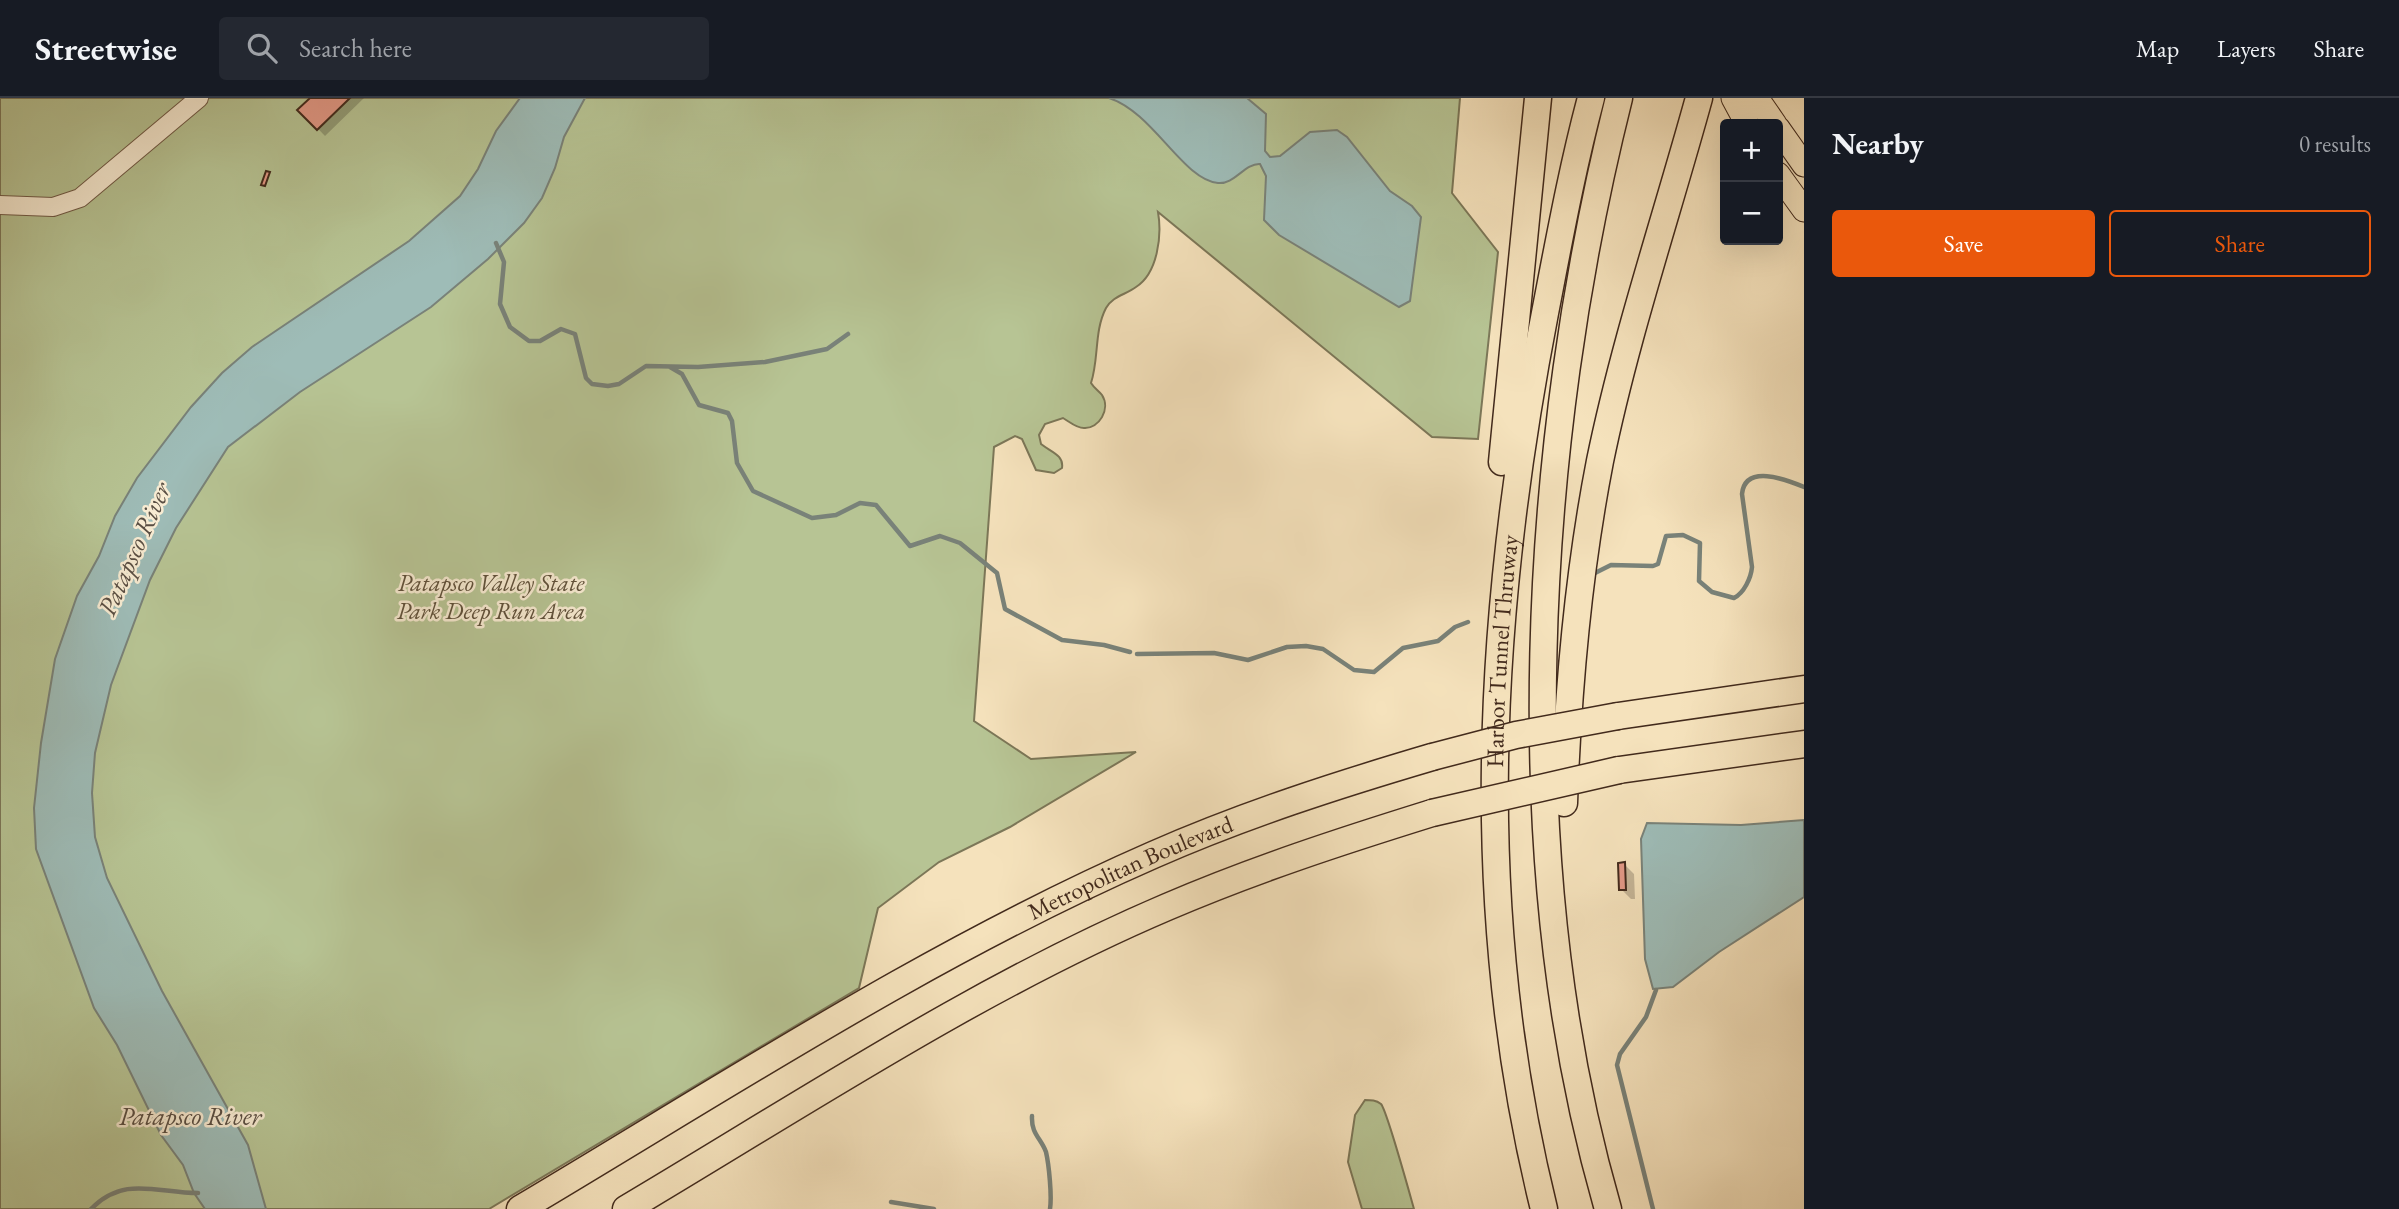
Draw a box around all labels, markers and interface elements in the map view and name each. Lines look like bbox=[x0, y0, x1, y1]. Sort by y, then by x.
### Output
search box bbox=[219, 17, 709, 80]
text: Streetwise bbox=[35, 27, 177, 70]
icon: search bbox=[243, 29, 281, 67]
text: Search here bbox=[299, 31, 412, 65]
text: Map bbox=[2136, 33, 2179, 64]
text: Layers bbox=[2217, 33, 2276, 64]
text: Share bbox=[2314, 33, 2364, 64]
map controls bbox=[1720, 119, 1783, 245]
button: + bbox=[1720, 119, 1783, 182]
text: Nearby bbox=[1832, 124, 1924, 163]
text: 0 results bbox=[2299, 129, 2371, 159]
button: − bbox=[1720, 182, 1783, 245]
button: Save bbox=[1832, 210, 2095, 277]
button: Share bbox=[2109, 210, 2371, 277]
water label: Patapsco River bbox=[89, 476, 179, 621]
street label: Harbor Tunnel Thruway bbox=[1479, 533, 1525, 768]
park label: Patapsco Valley State Park Deep Run Area bbox=[397, 567, 585, 626]
street label: Metropolitan Boulevard bbox=[1022, 808, 1238, 927]
water label: Patapsco River bbox=[119, 1099, 263, 1133]

